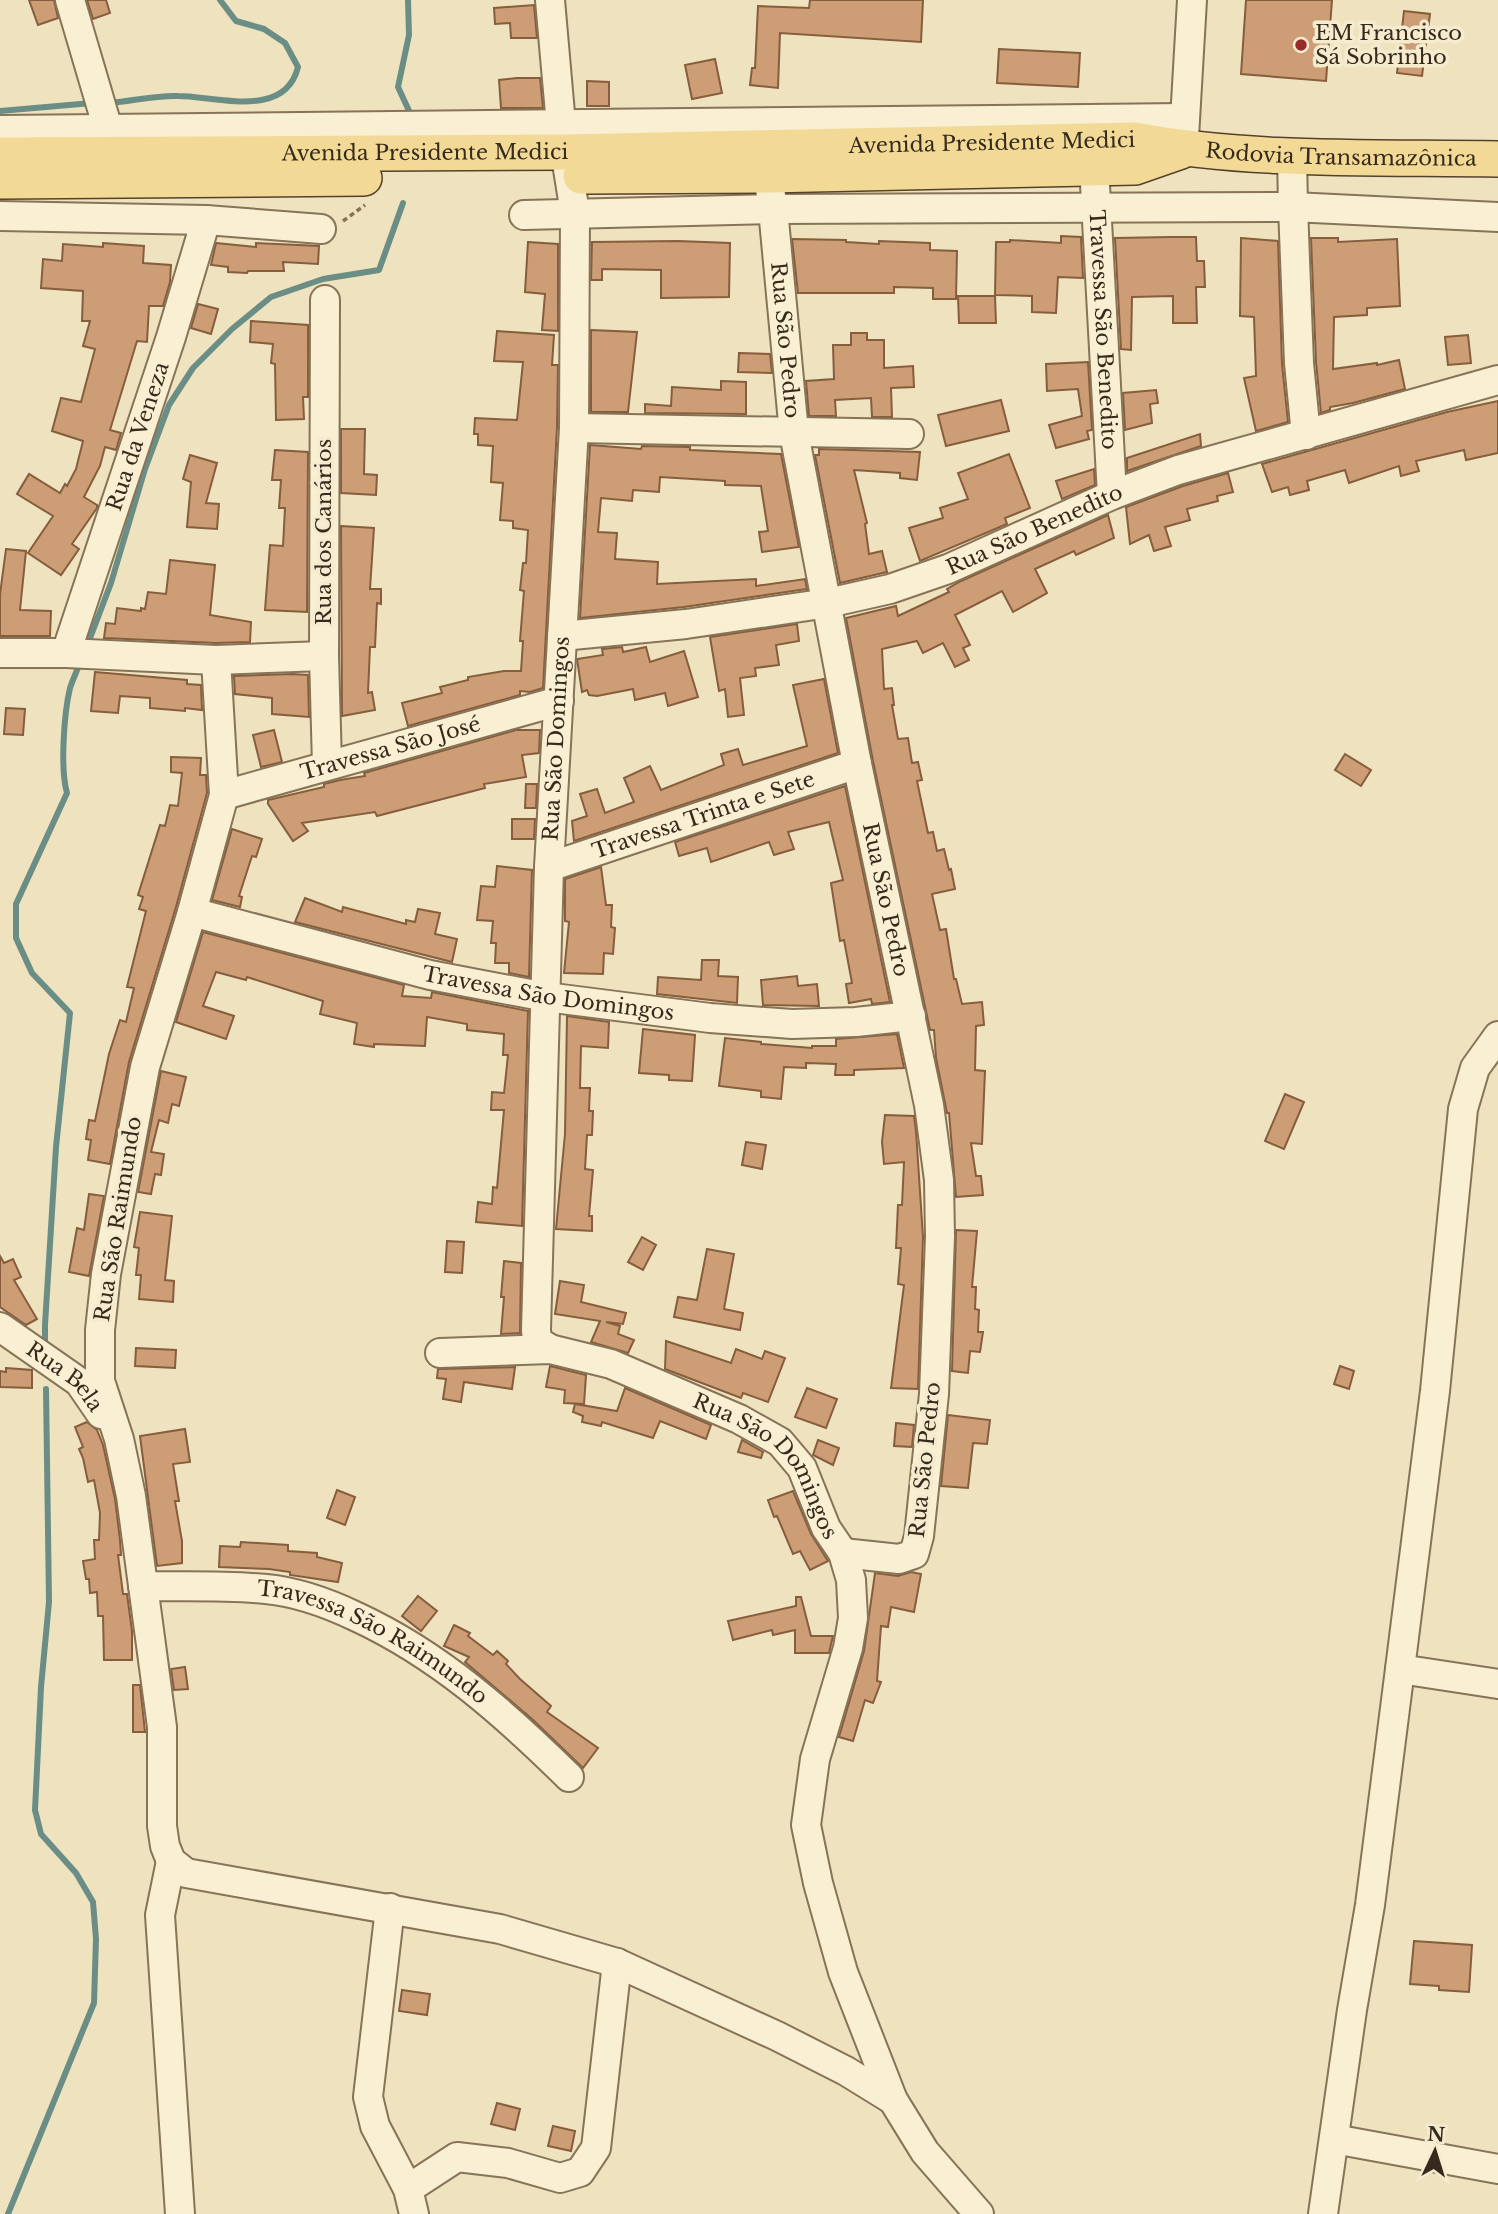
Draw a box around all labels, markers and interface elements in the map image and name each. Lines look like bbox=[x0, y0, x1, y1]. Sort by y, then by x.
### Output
place label: EM Francisco Sá Sobrinho bbox=[1315, 20, 1462, 70]
marker: EM Francisco Sá Sobrinho bbox=[1293, 37, 1309, 53]
street label: Avenida Presidente Medici bbox=[847, 127, 1135, 159]
street label: Rodovia Transamazônica bbox=[1204, 137, 1477, 172]
street label: Avenida Presidente Medici bbox=[281, 139, 568, 167]
street label: Travessa São Benedito bbox=[1083, 209, 1123, 450]
street label: Rua São Pedro bbox=[765, 261, 806, 419]
street label: Rua da Veneza bbox=[101, 358, 175, 514]
street label: Rua dos Canários bbox=[311, 439, 337, 625]
street label: Rua São Benedito bbox=[942, 479, 1126, 581]
street label: Rua São Domingos bbox=[537, 635, 575, 842]
street label: Travessa São José bbox=[298, 711, 483, 786]
street label: Travessa Trinta e Sete bbox=[589, 766, 818, 865]
street label: Rua São Pedro bbox=[857, 820, 915, 979]
street label: Travessa São Domingos bbox=[420, 961, 676, 1026]
street label: Rua São Raimundo bbox=[89, 1115, 147, 1323]
street label: Rua Bela bbox=[21, 1336, 109, 1417]
street label: Rua São Pedro bbox=[904, 1381, 946, 1539]
street label: Rua São Domingos bbox=[689, 1388, 843, 1544]
street label: Travessa São Raimundo bbox=[256, 1575, 493, 1710]
north arrow bbox=[1400, 2116, 1470, 2186]
text: N bbox=[1426, 2122, 1446, 2147]

